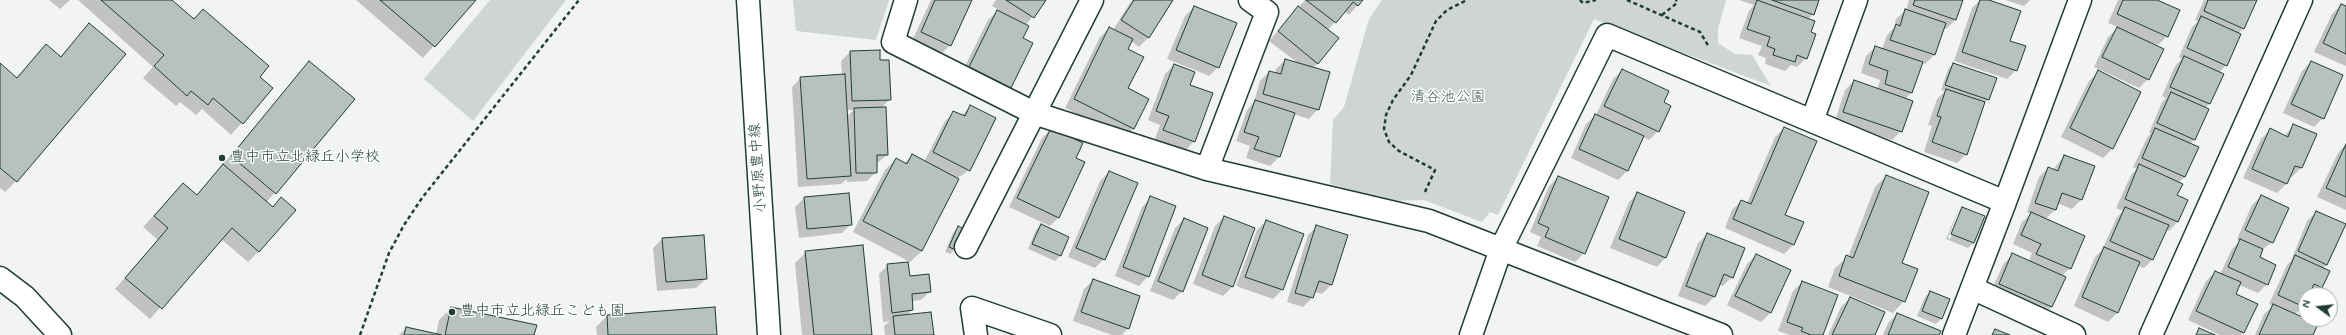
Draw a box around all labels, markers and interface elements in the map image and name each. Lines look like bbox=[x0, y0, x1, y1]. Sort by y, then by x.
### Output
park label: 清谷池公園 bbox=[1411, 89, 1485, 107]
street label: 小野原豊中線 bbox=[747, 122, 771, 214]
place label: 豊中市立北緑丘小学校 bbox=[230, 149, 380, 167]
marker: 豊中市立北緑丘小学校 bbox=[217, 153, 227, 163]
north arrow bbox=[2298, 287, 2338, 327]
text: N bbox=[2300, 299, 2315, 310]
place label: 豊中市立北緑丘こども園 bbox=[460, 303, 625, 321]
marker: 豊中市立北緑丘こども園 bbox=[447, 307, 457, 317]

